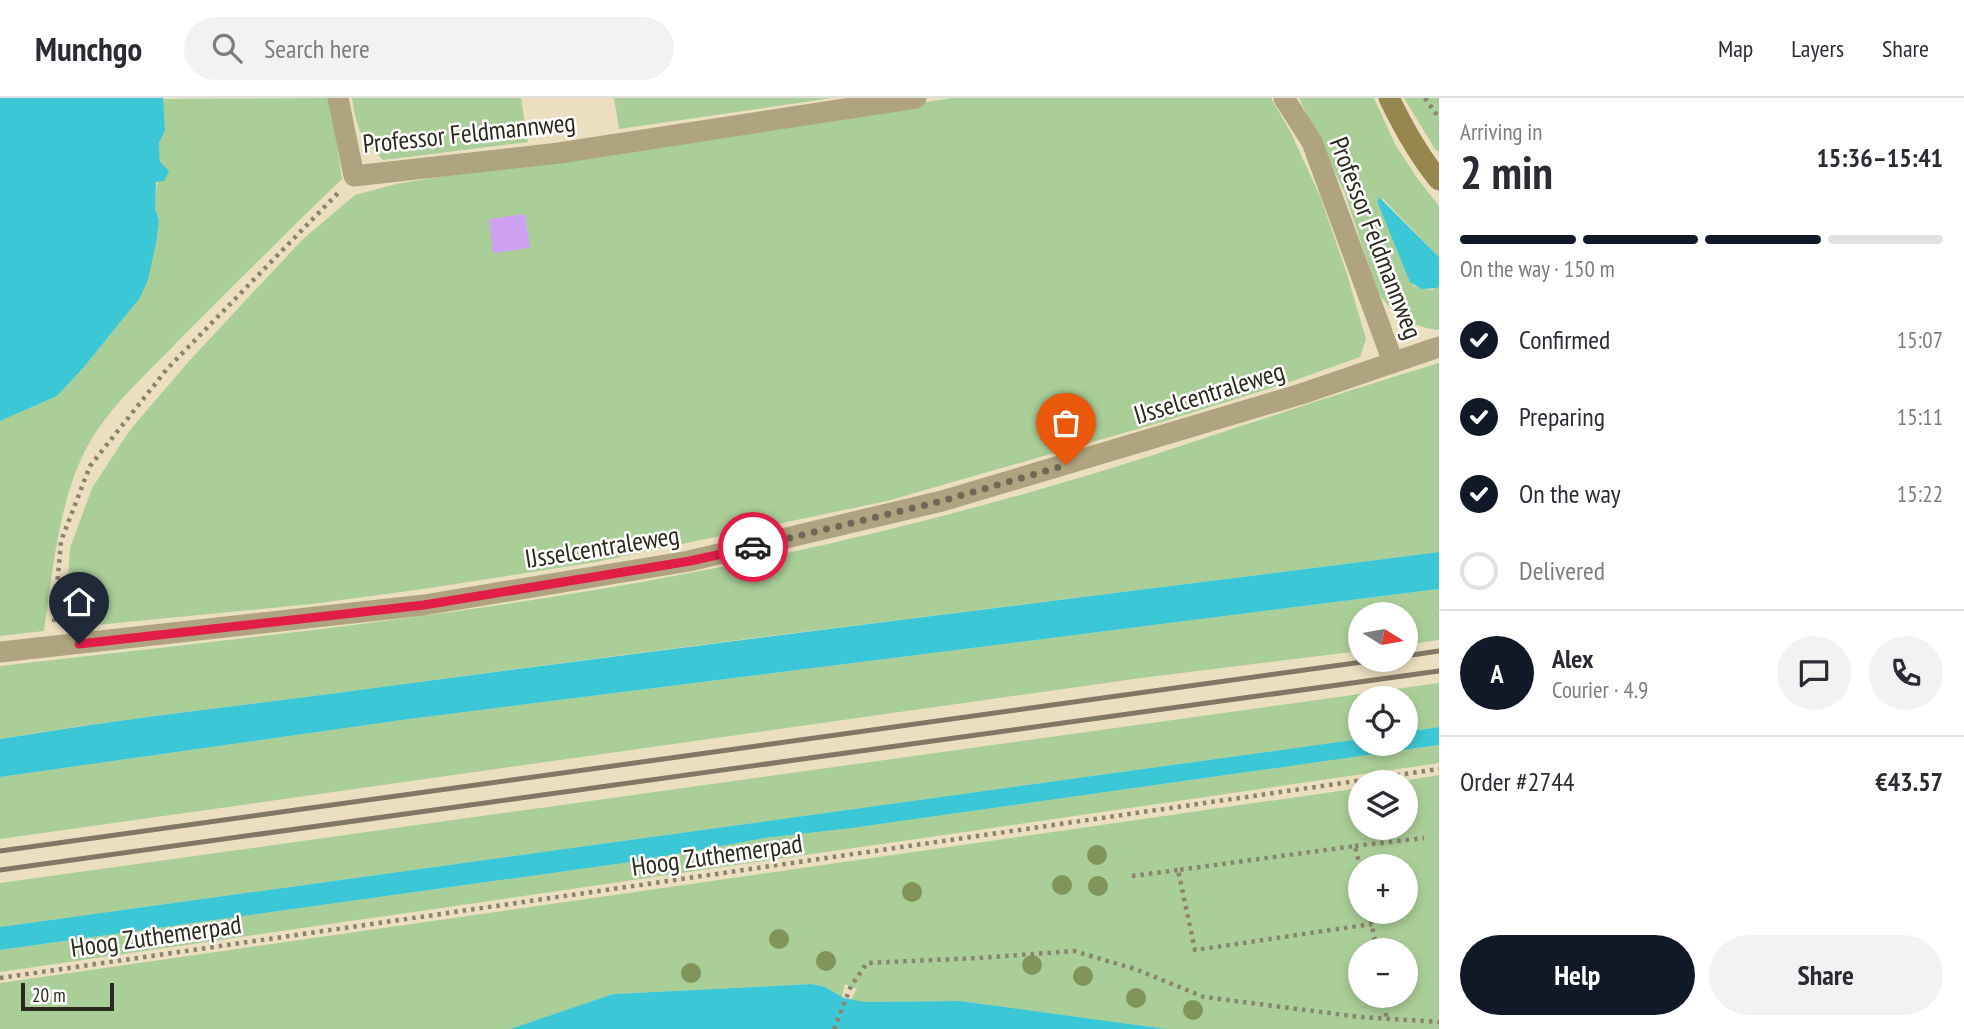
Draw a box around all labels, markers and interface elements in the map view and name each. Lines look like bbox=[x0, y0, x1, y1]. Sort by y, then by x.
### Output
search box bbox=[184, 17, 674, 80]
text: Munchgo bbox=[35, 27, 142, 70]
icon: search bbox=[208, 29, 246, 67]
text: Search here bbox=[264, 32, 370, 65]
text: Map bbox=[1718, 33, 1753, 64]
text: Layers bbox=[1791, 33, 1844, 64]
text: Share bbox=[1882, 33, 1929, 64]
street label: Professor Feldmannweg bbox=[361, 105, 577, 160]
text: Arriving in bbox=[1460, 117, 1542, 146]
street label: Professor Feldmannweg bbox=[1323, 132, 1430, 343]
text: 15:36–15:41 bbox=[1816, 141, 1943, 174]
text: 2 min bbox=[1460, 142, 1553, 202]
text: On the way · 150 m bbox=[1460, 254, 1615, 283]
icon: check bbox=[1460, 321, 1498, 359]
text: Confirmed bbox=[1519, 323, 1610, 356]
text: 15:07 bbox=[1897, 325, 1943, 354]
street label: IJsselcentraleweg bbox=[1130, 354, 1288, 431]
pin bbox=[1036, 393, 1096, 465]
icon: check bbox=[1460, 398, 1498, 436]
text: Preparing bbox=[1519, 400, 1605, 433]
text: 15:11 bbox=[1897, 402, 1943, 431]
icon: bag bbox=[1047, 404, 1085, 442]
icon: check bbox=[1460, 475, 1498, 513]
text: On the way bbox=[1519, 477, 1621, 510]
text: 15:22 bbox=[1897, 479, 1943, 508]
courier bbox=[718, 512, 788, 582]
street label: IJsselcentraleweg bbox=[522, 518, 681, 575]
icon: car bbox=[734, 528, 772, 566]
text: Delivered bbox=[1519, 554, 1605, 587]
pin bbox=[49, 572, 109, 644]
icon: home bbox=[60, 583, 98, 621]
north arrow bbox=[1348, 602, 1418, 672]
map controls bbox=[1348, 602, 1418, 1008]
button: chat bbox=[1777, 636, 1851, 710]
button: phone bbox=[1869, 636, 1943, 710]
text: Alex bbox=[1552, 642, 1593, 675]
text: A bbox=[1490, 657, 1504, 690]
text: Courier · 4.9 bbox=[1552, 675, 1648, 704]
button: locate bbox=[1348, 686, 1418, 756]
text: Order #2744 bbox=[1460, 765, 1575, 798]
text: €43.57 bbox=[1875, 765, 1943, 798]
button: layers bbox=[1348, 770, 1418, 840]
street label: Hoog Zuthemerpad bbox=[629, 826, 804, 883]
button: + bbox=[1348, 854, 1418, 924]
street label: Hoog Zuthemerpad bbox=[68, 907, 243, 964]
button: Help bbox=[1460, 935, 1695, 1015]
button: Share bbox=[1709, 935, 1943, 1015]
button: − bbox=[1348, 938, 1418, 1008]
scale bar bbox=[21, 980, 114, 1012]
text: 20 m bbox=[32, 983, 66, 1007]

